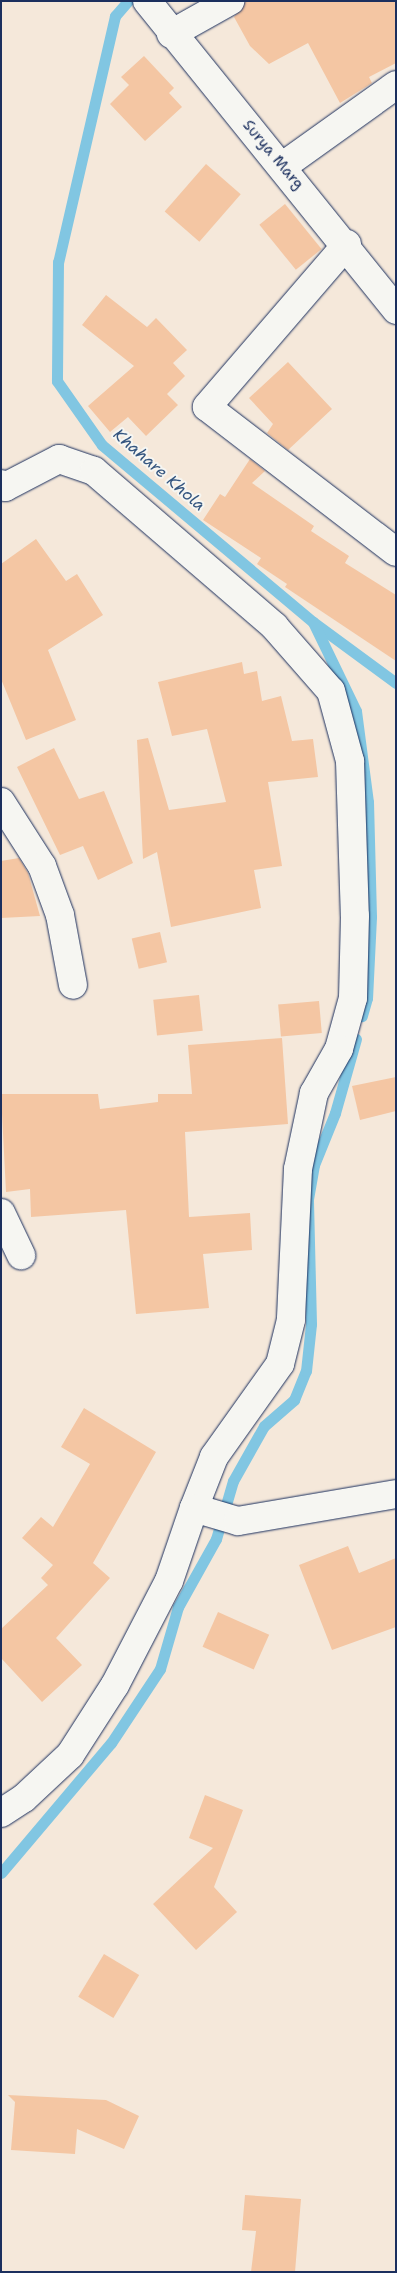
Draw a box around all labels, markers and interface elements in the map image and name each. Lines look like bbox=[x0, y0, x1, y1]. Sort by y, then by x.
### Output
street label: Surya Marg bbox=[239, 117, 307, 193]
water label: Khahare Khola bbox=[109, 425, 209, 515]

